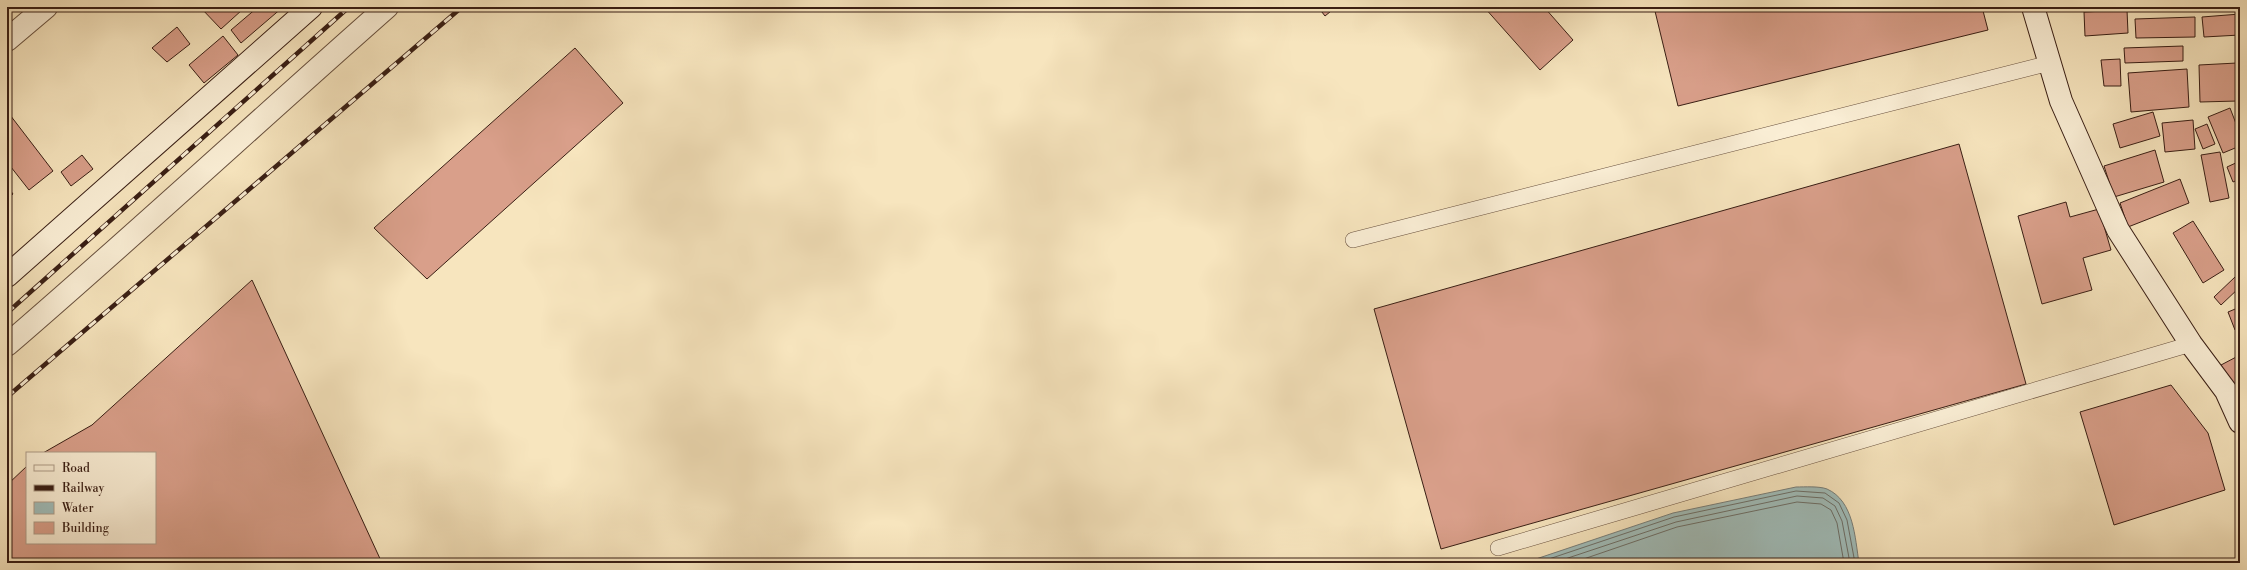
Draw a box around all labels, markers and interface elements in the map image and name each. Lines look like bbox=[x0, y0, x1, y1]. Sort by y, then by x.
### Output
legend bbox=[26, 452, 156, 544]
text: Road bbox=[62, 461, 90, 476]
text: Railway bbox=[62, 481, 104, 496]
text: Water bbox=[61, 501, 94, 516]
text: Building bbox=[61, 521, 110, 536]

